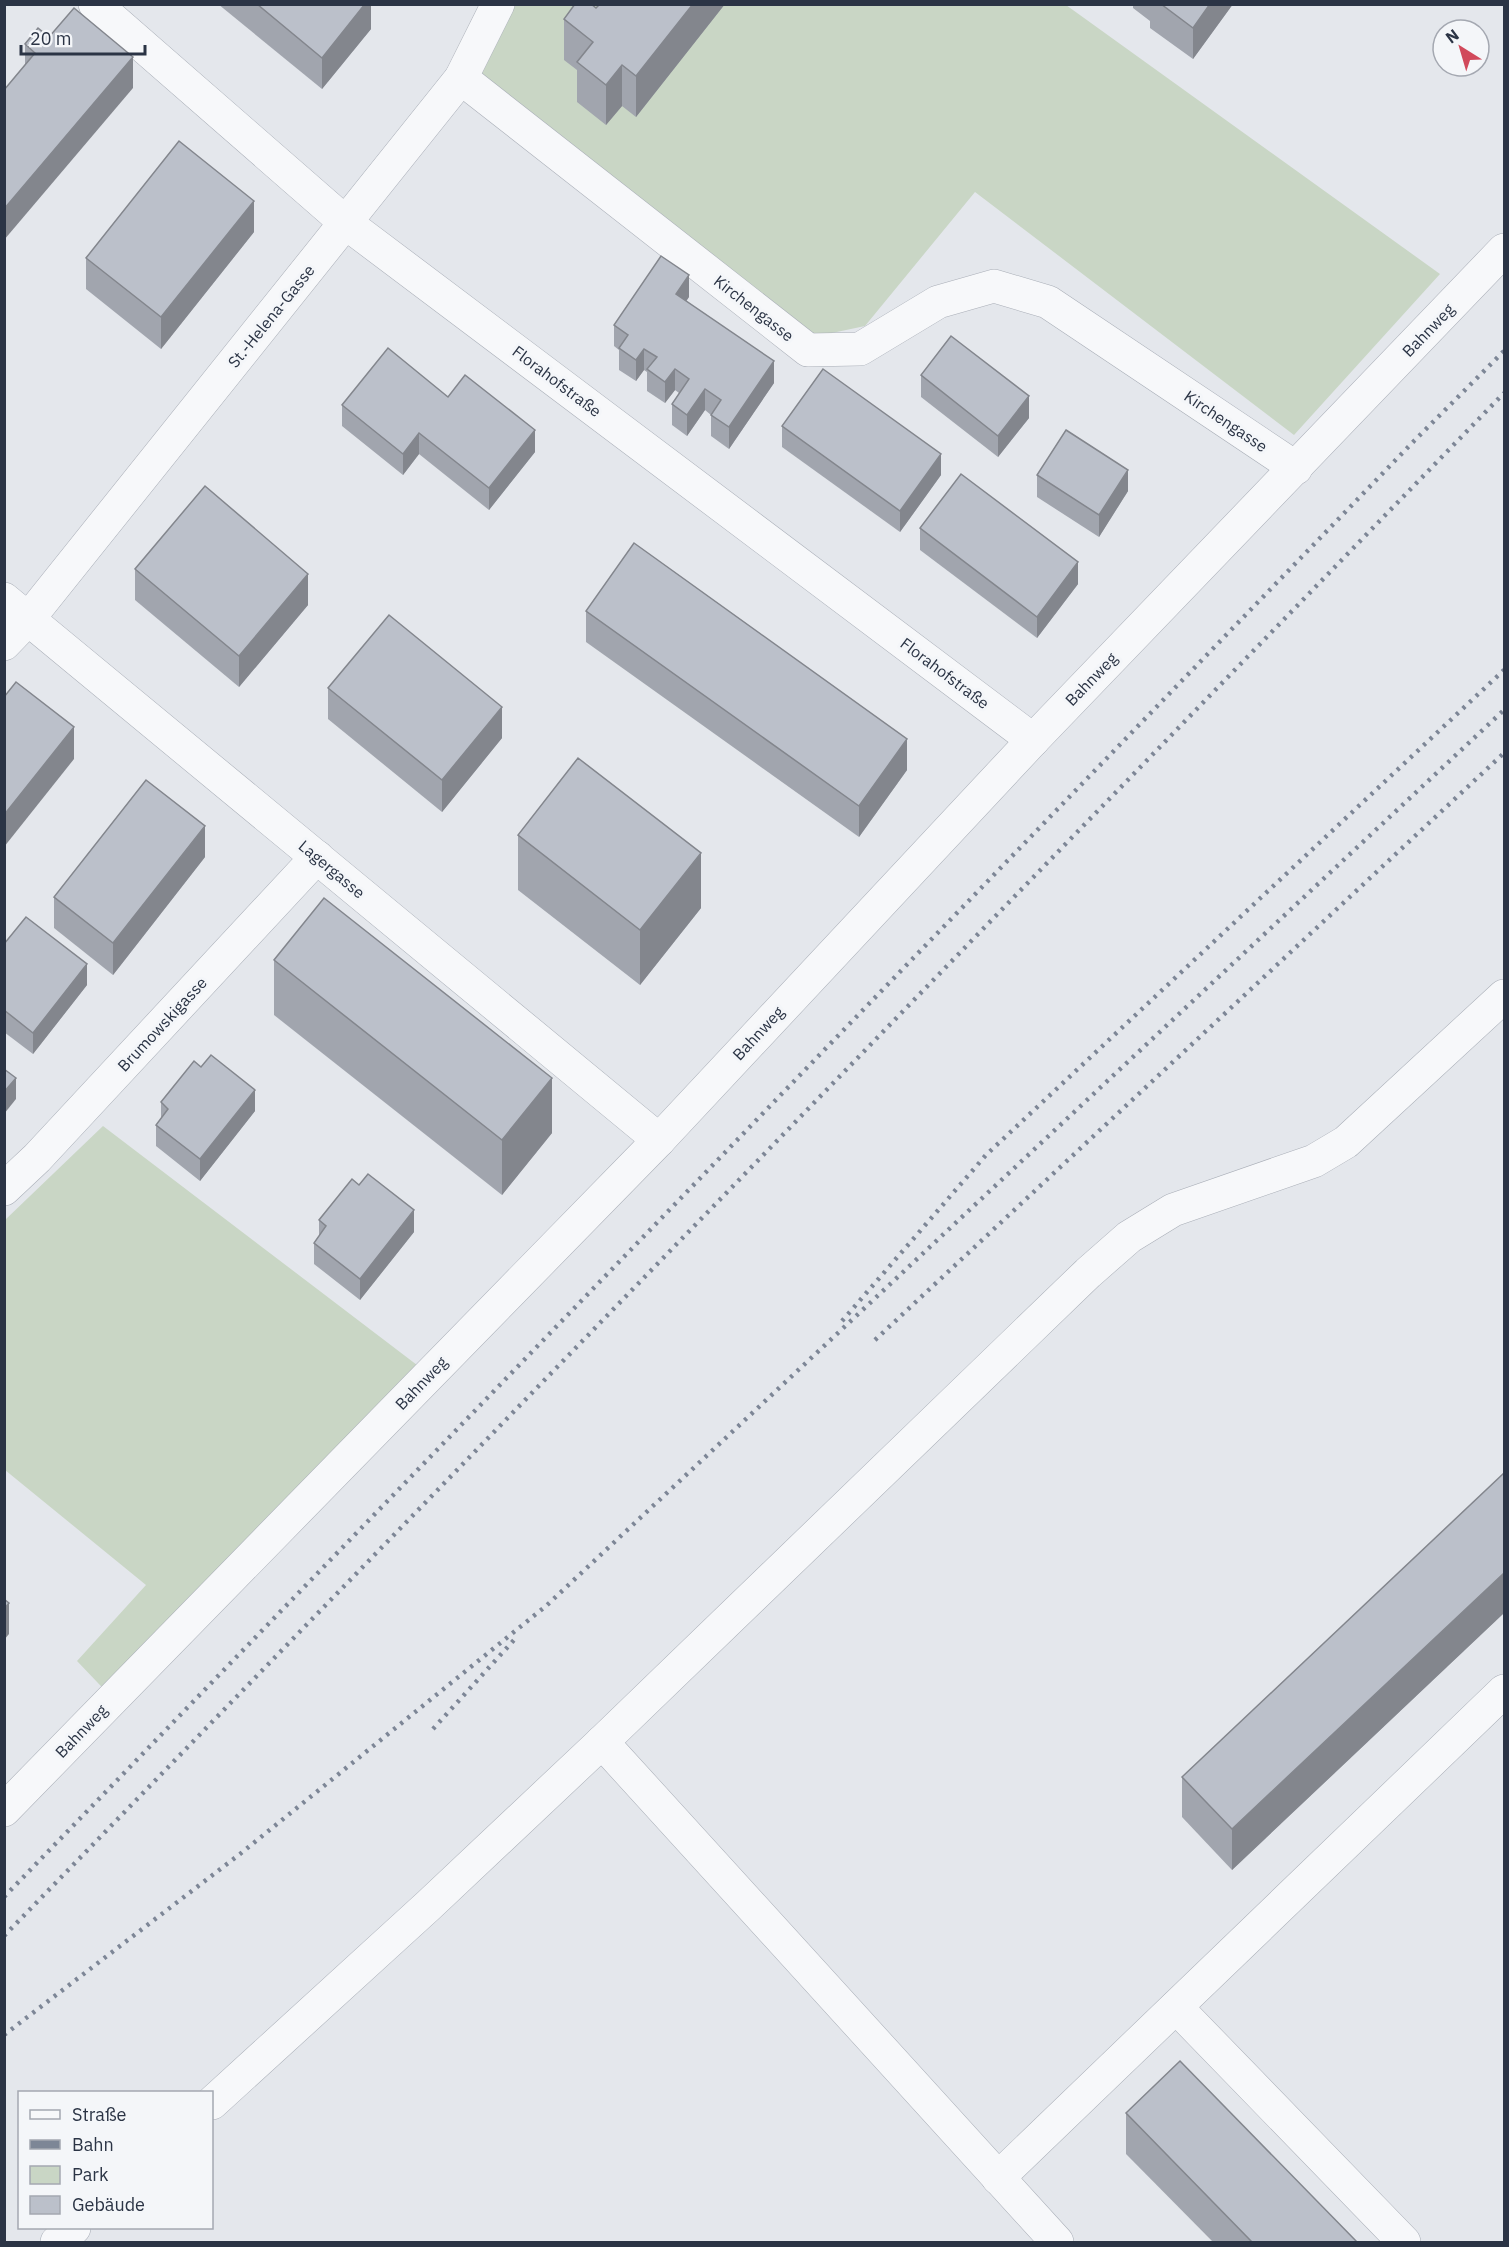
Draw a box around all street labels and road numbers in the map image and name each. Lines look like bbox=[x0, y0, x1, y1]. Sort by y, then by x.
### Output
street label: St.-Helena-Gasse bbox=[223, 260, 319, 372]
street label: Kirchengasse bbox=[710, 271, 798, 346]
street label: Bahnweg bbox=[1398, 299, 1459, 361]
street label: Florahofstraße bbox=[508, 341, 606, 421]
street label: Kirchengasse bbox=[1181, 386, 1272, 456]
street label: Florahofstraße bbox=[896, 633, 994, 713]
street label: Bahnweg bbox=[1061, 648, 1122, 710]
street label: Lagergasse bbox=[295, 835, 369, 903]
street label: Brumowskigasse bbox=[113, 972, 211, 1075]
street label: Bahnweg bbox=[728, 1001, 788, 1064]
street label: Bahnweg bbox=[391, 1352, 452, 1414]
street label: Bahnweg bbox=[51, 1700, 112, 1762]

